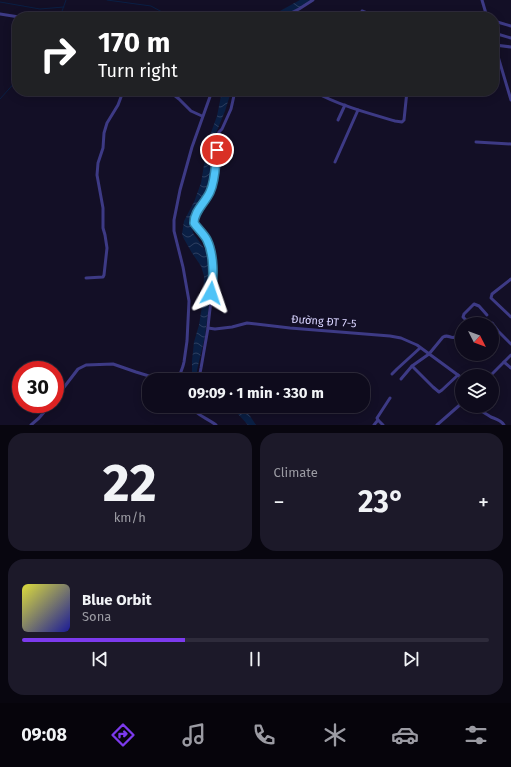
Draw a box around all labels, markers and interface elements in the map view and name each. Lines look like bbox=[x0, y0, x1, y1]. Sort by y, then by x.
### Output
text: 170 m bbox=[98, 26, 170, 59]
icon: right bbox=[32, 28, 84, 80]
text: Turn right bbox=[98, 60, 178, 82]
pin bbox=[200, 133, 234, 167]
icon: arrive bbox=[206, 139, 228, 161]
position arrow bbox=[190, 272, 232, 314]
street label: Đường ĐT 7-5 bbox=[291, 313, 358, 330]
north arrow bbox=[455, 317, 499, 361]
map controls bbox=[455, 317, 499, 413]
speed limit sign: 30 bbox=[12, 361, 64, 413]
button: layers bbox=[455, 369, 499, 413]
text: 09:09 · 1 min · 330 m bbox=[188, 384, 324, 402]
text: 22 bbox=[103, 452, 157, 515]
text: Climate bbox=[274, 465, 318, 480]
text: 23° bbox=[358, 484, 405, 520]
text: − bbox=[274, 489, 285, 516]
text: + bbox=[478, 489, 489, 516]
text: km/h bbox=[114, 510, 146, 525]
text: Blue Orbit bbox=[82, 591, 151, 609]
text: Sona bbox=[82, 609, 111, 624]
icon: previous bbox=[89, 648, 111, 670]
icon: pause bbox=[244, 648, 266, 670]
icon: next bbox=[400, 648, 422, 670]
icon: directions bbox=[109, 721, 137, 749]
icon: music bbox=[180, 721, 208, 749]
icon: phone bbox=[250, 721, 278, 749]
icon: climate bbox=[321, 721, 349, 749]
icon: car bbox=[391, 721, 419, 749]
icon: filters bbox=[462, 721, 490, 749]
text: 09:08 bbox=[21, 724, 67, 746]

